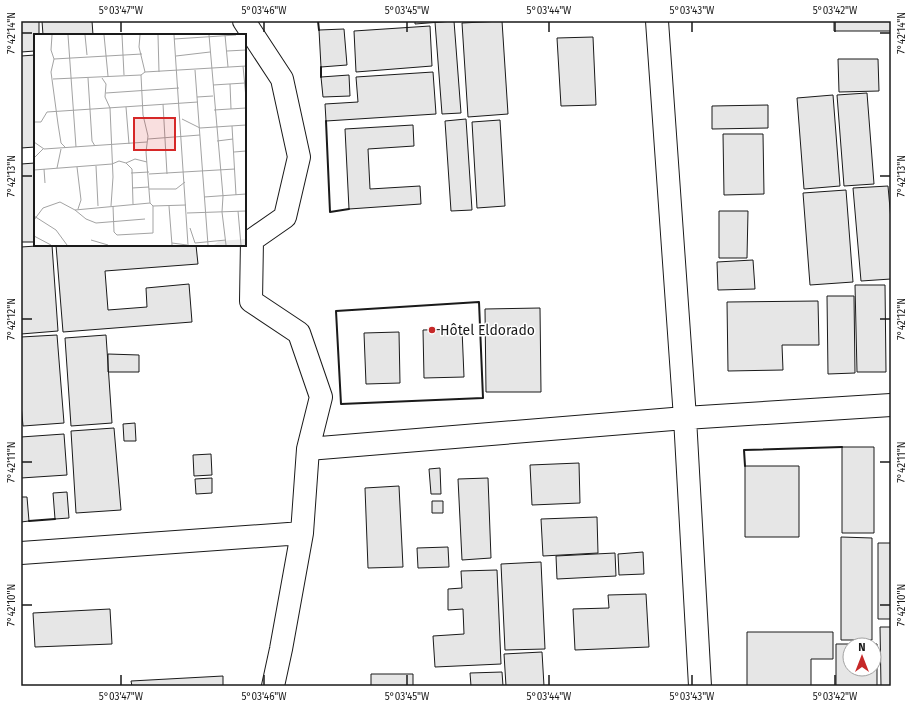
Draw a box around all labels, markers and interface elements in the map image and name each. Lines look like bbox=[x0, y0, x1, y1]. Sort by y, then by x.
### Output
text: 5°03'47"W bbox=[99, 5, 144, 17]
text: 5°03'46"W bbox=[241, 5, 287, 17]
text: 5°03'45"W bbox=[385, 5, 430, 17]
text: 5°03'44"W bbox=[527, 5, 572, 17]
text: 5°03'43"W bbox=[670, 5, 715, 17]
text: 5°03'42"W bbox=[813, 5, 858, 17]
text: 7°42'14"N bbox=[6, 12, 18, 54]
text: 7°42'14"N bbox=[896, 12, 908, 54]
inset map bbox=[34, 34, 246, 246]
text: 7°42'13"N bbox=[6, 155, 18, 197]
text: 7°42'13"N bbox=[896, 155, 908, 197]
text: 7°42'12"N bbox=[6, 298, 18, 340]
text: 7°42'12"N bbox=[896, 298, 908, 340]
place label: Hôtel Eldorado bbox=[440, 322, 535, 339]
marker: Hôtel Eldorado bbox=[427, 325, 437, 335]
text: 7°42'11"N bbox=[6, 441, 18, 483]
text: 7°42'11"N bbox=[896, 441, 908, 483]
text: 7°42'10"N bbox=[6, 584, 18, 626]
text: 7°42'10"N bbox=[896, 584, 908, 626]
north arrow bbox=[842, 637, 882, 677]
text: N bbox=[858, 641, 866, 654]
text: 5°03'47"W bbox=[99, 691, 144, 703]
text: 5°03'46"W bbox=[241, 691, 287, 703]
text: 5°03'45"W bbox=[385, 691, 430, 703]
text: 5°03'44"W bbox=[527, 691, 572, 703]
text: 5°03'43"W bbox=[670, 691, 715, 703]
text: 5°03'42"W bbox=[813, 691, 858, 703]

